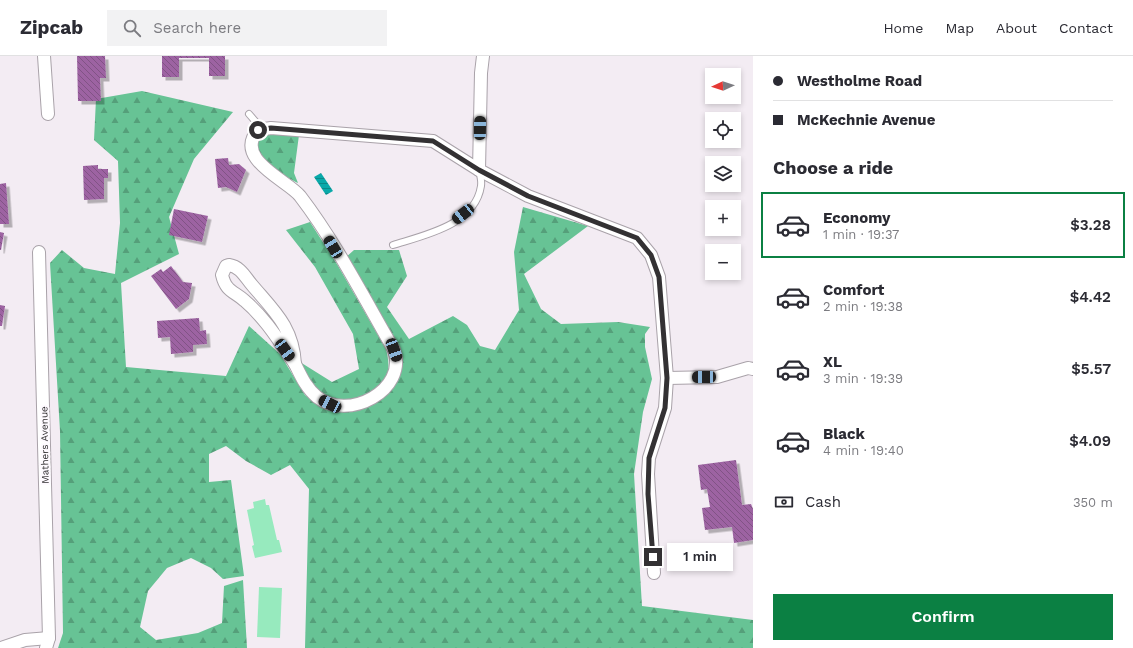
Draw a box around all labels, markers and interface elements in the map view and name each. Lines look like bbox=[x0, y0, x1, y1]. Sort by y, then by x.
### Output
search box bbox=[107, 10, 387, 46]
text: Zipcab bbox=[20, 16, 83, 39]
icon: search bbox=[121, 17, 143, 39]
text: Search here bbox=[153, 19, 241, 37]
text: Home bbox=[883, 20, 923, 36]
text: Map bbox=[945, 20, 974, 36]
text: About bbox=[996, 20, 1037, 36]
text: Contact bbox=[1059, 20, 1113, 36]
north arrow bbox=[705, 68, 741, 104]
map controls bbox=[705, 68, 741, 280]
text: Westholme Road bbox=[797, 72, 922, 90]
text: McKechnie Avenue bbox=[797, 111, 935, 129]
button: locate bbox=[705, 112, 741, 148]
car bbox=[474, 116, 486, 140]
route start bbox=[249, 121, 267, 139]
button: layers bbox=[705, 156, 741, 192]
text: Choose a ride bbox=[773, 157, 893, 178]
button: + bbox=[705, 200, 741, 236]
car bbox=[450, 202, 476, 226]
icon: car bbox=[775, 207, 811, 243]
text: Economy bbox=[823, 209, 890, 227]
text: $3.28 bbox=[1070, 216, 1111, 234]
text: 1 min · 19:37 bbox=[823, 227, 899, 242]
car bbox=[322, 234, 344, 260]
button: − bbox=[705, 244, 741, 280]
icon: car bbox=[775, 279, 811, 315]
text: Comfort bbox=[823, 281, 884, 299]
text: $4.42 bbox=[1070, 288, 1111, 306]
text: 2 min · 19:38 bbox=[823, 299, 903, 314]
car bbox=[273, 337, 297, 363]
car bbox=[384, 337, 404, 363]
icon: car bbox=[775, 351, 811, 387]
text: XL bbox=[823, 353, 842, 371]
text: $5.57 bbox=[1071, 360, 1111, 378]
car bbox=[692, 371, 716, 383]
text: 3 min · 19:39 bbox=[823, 371, 903, 386]
car bbox=[317, 393, 343, 415]
street label: Mathers Avenue bbox=[38, 406, 51, 484]
icon: car bbox=[775, 423, 811, 459]
text: Black bbox=[823, 425, 865, 443]
text: $4.09 bbox=[1069, 432, 1111, 450]
text: 4 min · 19:40 bbox=[823, 443, 904, 458]
icon: cash bbox=[773, 491, 795, 513]
text: Cash bbox=[805, 493, 841, 511]
text: 350 m bbox=[1073, 495, 1113, 510]
callout: 1 min bbox=[667, 543, 733, 571]
route end bbox=[644, 548, 662, 566]
text: 1 min bbox=[683, 549, 717, 564]
button: Confirm bbox=[773, 594, 1113, 640]

